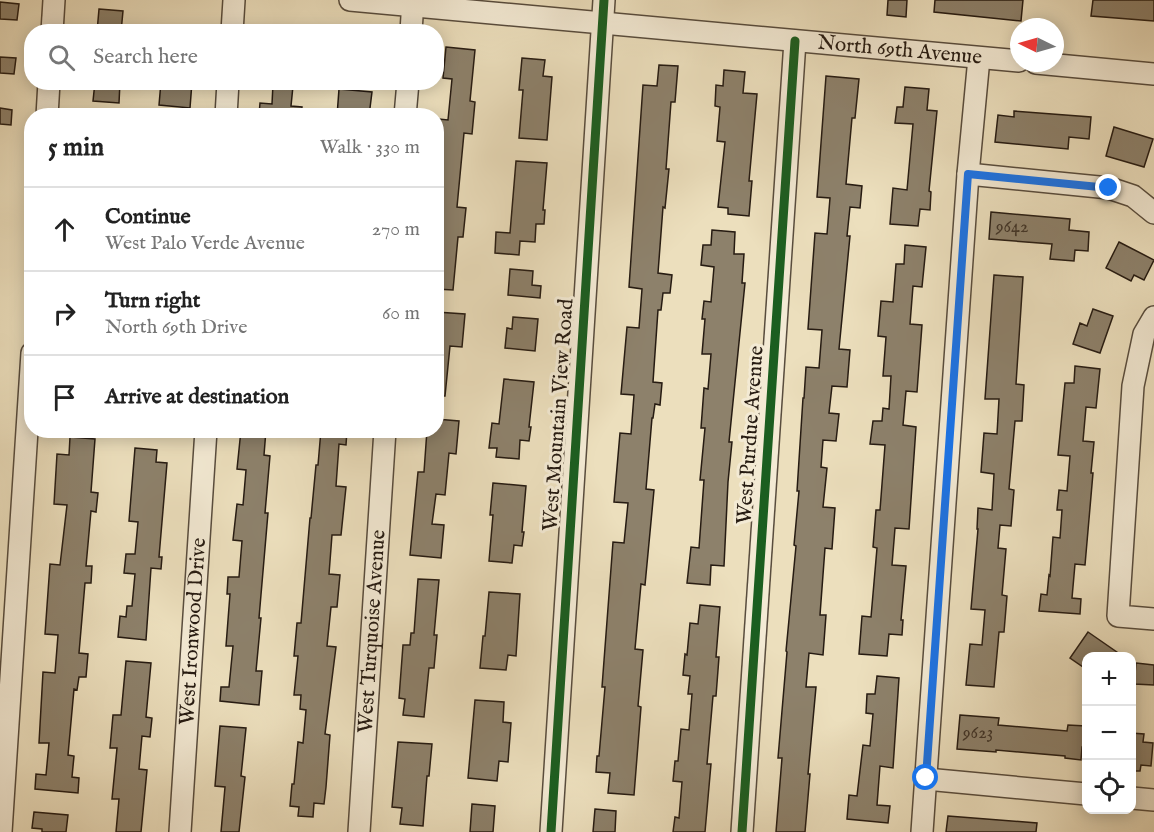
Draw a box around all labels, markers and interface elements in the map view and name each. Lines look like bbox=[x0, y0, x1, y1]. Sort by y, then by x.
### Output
north arrow bbox=[1010, 18, 1064, 72]
search box bbox=[24, 24, 444, 90]
street label: North 69th Avenue bbox=[816, 29, 983, 71]
icon: search bbox=[45, 41, 78, 74]
text: Search here bbox=[93, 43, 198, 71]
text: 5 min bbox=[48, 131, 104, 164]
text: Walk · 330 m bbox=[320, 135, 420, 160]
route end bbox=[1095, 174, 1121, 200]
text: Continue bbox=[105, 203, 191, 231]
icon: ahead bbox=[48, 213, 81, 246]
house number: 9642 bbox=[995, 216, 1028, 239]
text: 270 m bbox=[372, 217, 420, 242]
text: West Palo Verde Avenue bbox=[105, 231, 305, 256]
text: Turn right bbox=[105, 287, 200, 315]
icon: right bbox=[48, 297, 81, 330]
street label: West Mountain View Road bbox=[537, 297, 581, 532]
text: 60 m bbox=[382, 301, 420, 326]
text: North 69th Drive bbox=[105, 315, 247, 340]
street label: West Purdue Avenue bbox=[731, 344, 771, 525]
icon: arrive bbox=[48, 381, 81, 414]
text: Arrive at destination bbox=[105, 383, 289, 411]
street label: West Turquoise Avenue bbox=[352, 528, 392, 734]
street label: West Ironwood Drive bbox=[173, 536, 213, 726]
map controls bbox=[1082, 652, 1136, 814]
button: + bbox=[1082, 652, 1136, 706]
button: − bbox=[1082, 706, 1136, 760]
house number: 9623 bbox=[962, 722, 993, 745]
button: locate bbox=[1082, 760, 1136, 814]
route start bbox=[912, 764, 938, 790]

